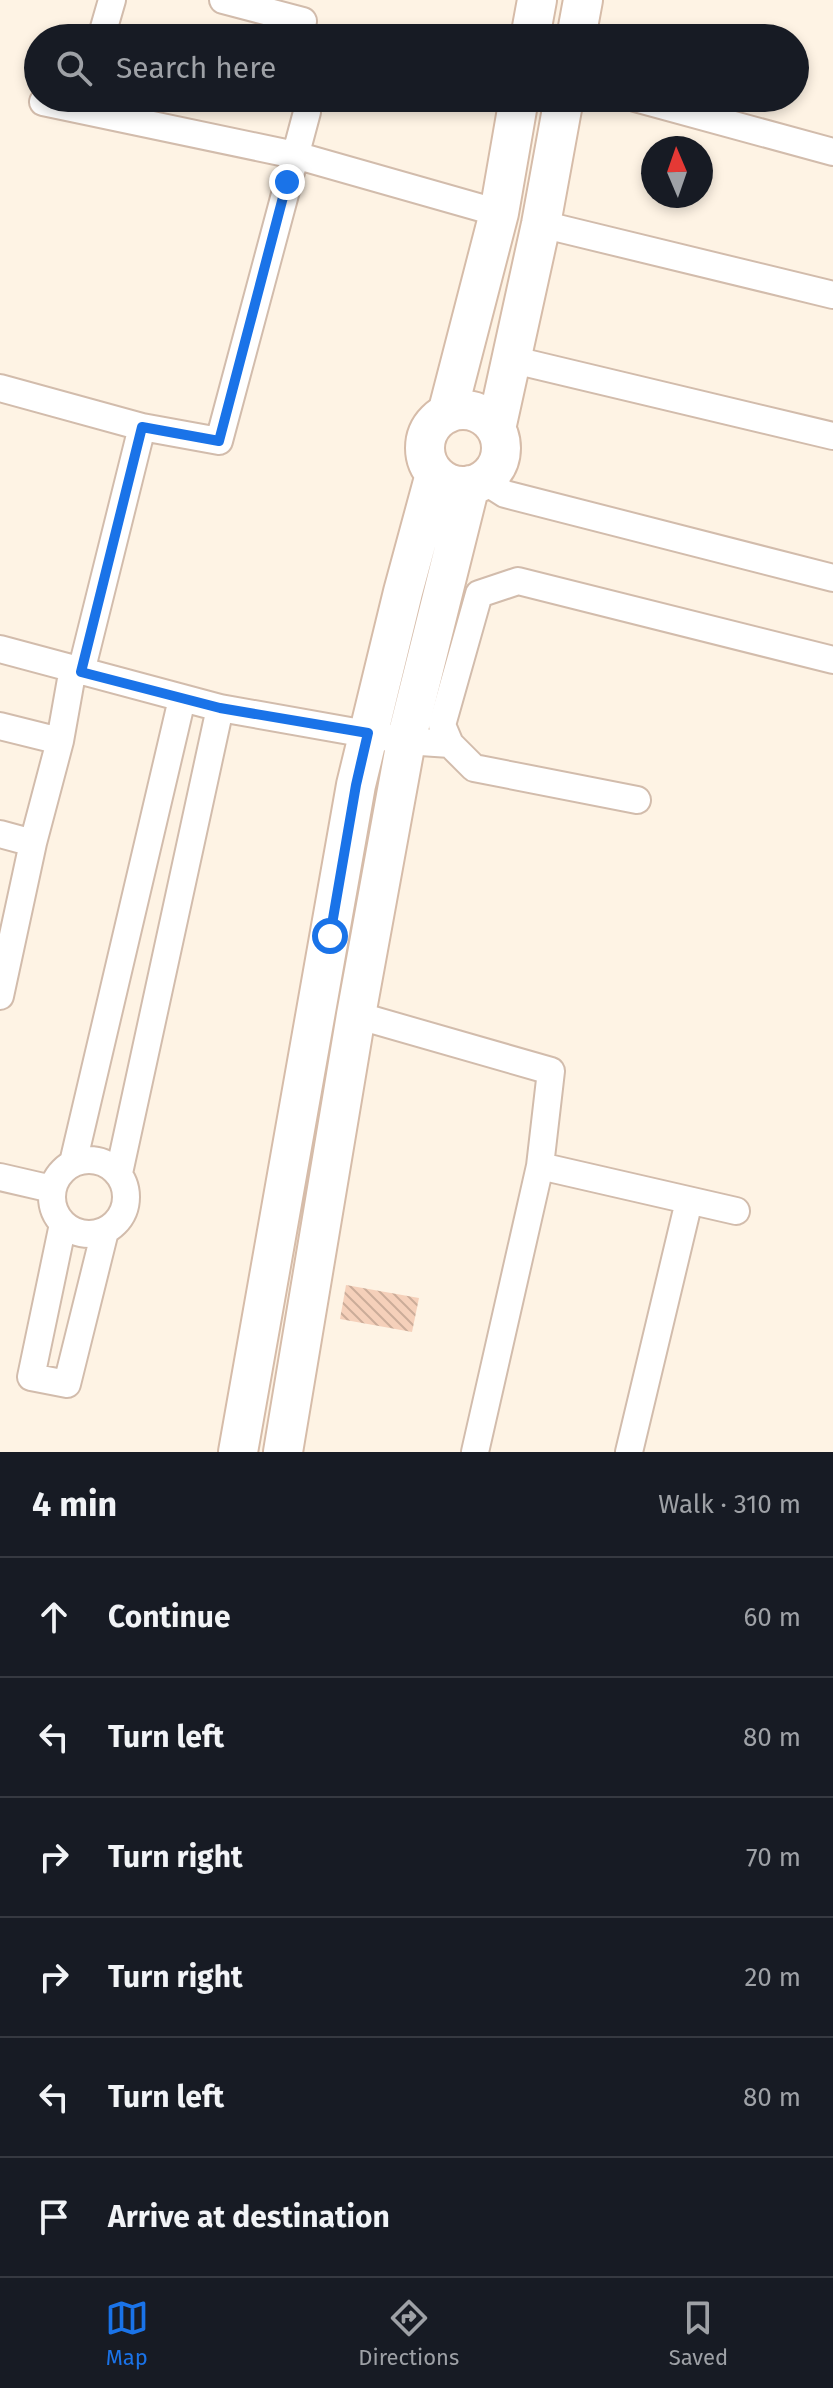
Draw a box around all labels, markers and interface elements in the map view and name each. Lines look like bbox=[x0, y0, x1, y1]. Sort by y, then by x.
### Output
search box bbox=[24, 24, 809, 112]
icon: search bbox=[52, 46, 96, 90]
text: Search here bbox=[116, 50, 276, 86]
north arrow bbox=[641, 136, 713, 208]
route end bbox=[269, 164, 305, 200]
route start bbox=[312, 918, 348, 954]
text: 4 min bbox=[32, 1484, 117, 1525]
text: Walk · 310 m bbox=[658, 1489, 801, 1520]
icon: ahead bbox=[32, 1595, 76, 1639]
text: Continue bbox=[108, 1599, 231, 1635]
text: 60 m bbox=[743, 1602, 801, 1633]
icon: left bbox=[32, 1715, 76, 1759]
text: Turn left bbox=[108, 1719, 224, 1755]
text: 80 m bbox=[743, 1722, 801, 1753]
icon: right bbox=[32, 1835, 76, 1879]
text: Turn right bbox=[108, 1839, 243, 1875]
text: 70 m bbox=[746, 1842, 801, 1873]
icon: right bbox=[32, 1955, 76, 1999]
text: Turn right bbox=[108, 1959, 243, 1995]
text: 20 m bbox=[744, 1962, 801, 1993]
icon: left bbox=[32, 2075, 76, 2119]
text: Turn left bbox=[108, 2079, 224, 2115]
text: 80 m bbox=[743, 2082, 801, 2113]
icon: arrive bbox=[32, 2195, 76, 2239]
text: Arrive at destination bbox=[108, 2199, 390, 2235]
tab: Map bbox=[105, 2296, 149, 2371]
tab: Directions bbox=[358, 2296, 459, 2371]
tab: Saved bbox=[669, 2296, 728, 2371]

